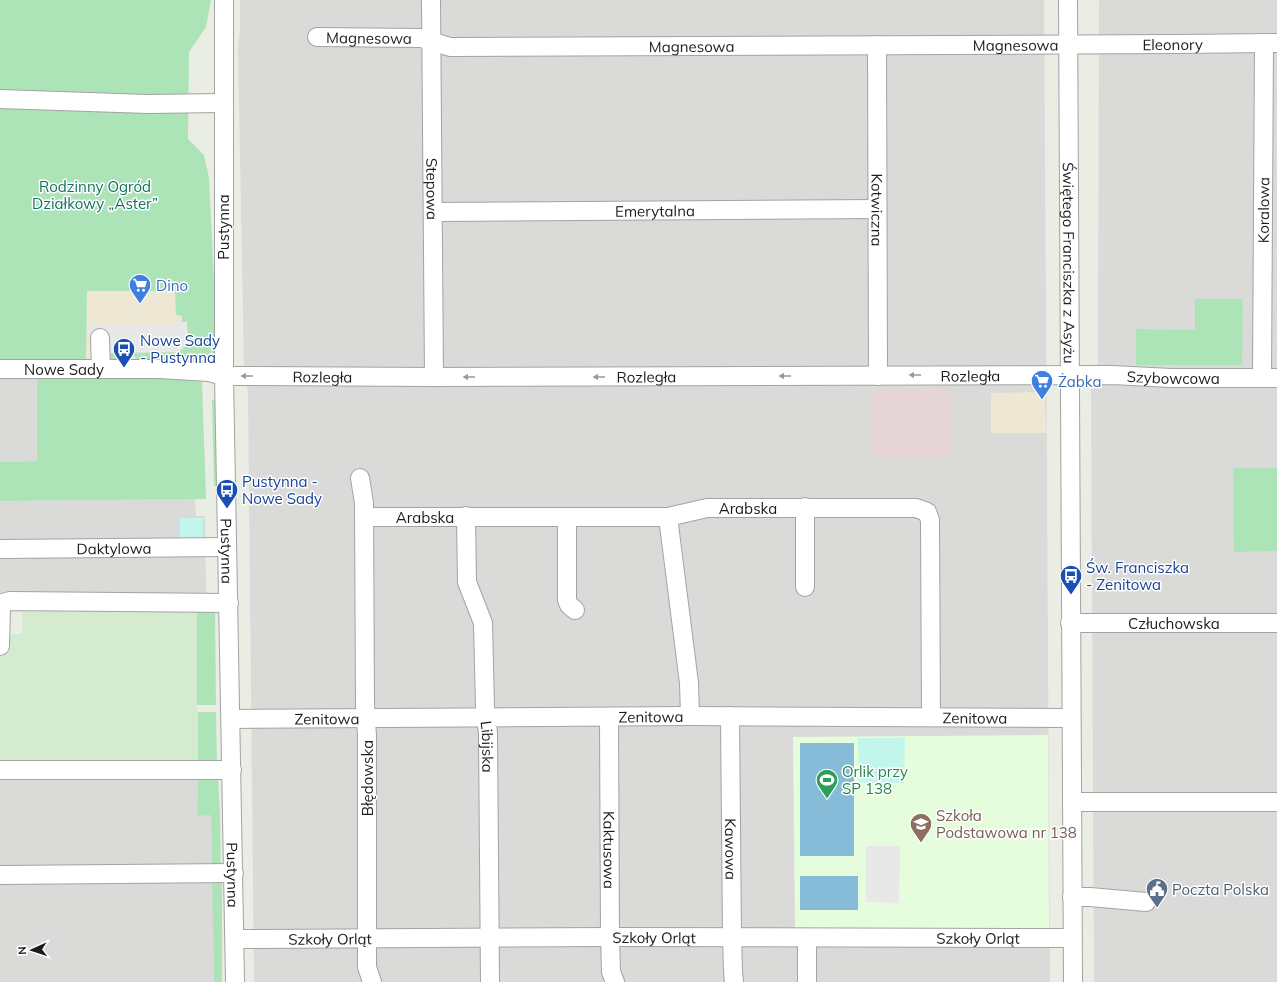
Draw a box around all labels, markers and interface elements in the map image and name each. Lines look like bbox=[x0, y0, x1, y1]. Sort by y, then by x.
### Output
street label: Magnesowa bbox=[326, 28, 412, 47]
street label: Eleonory bbox=[1142, 34, 1203, 54]
street label: Magnesowa bbox=[973, 35, 1059, 54]
street label: Magnesowa bbox=[649, 36, 735, 56]
street label: Stepowa bbox=[423, 158, 442, 220]
street label: Świętego Franciszka z Asyżu bbox=[1059, 162, 1079, 364]
street label: Kotwiczna bbox=[868, 174, 887, 246]
park label: Rodzinny Ogród Działkowy „Aster” bbox=[32, 177, 158, 213]
street label: Koralowa bbox=[1253, 177, 1273, 243]
street label: Pustynna bbox=[214, 194, 233, 260]
street label: Emerytalna bbox=[615, 201, 695, 220]
supermarket icon: Dino bbox=[127, 272, 153, 305]
place label: Dino bbox=[156, 276, 188, 295]
place label: Nowe Sady - Pustynna bbox=[140, 331, 220, 367]
bus stop icon: Nowe Sady - Pustynna bbox=[111, 336, 137, 369]
street label: Nowe Sady bbox=[24, 360, 104, 379]
street label: Rozległa bbox=[940, 366, 1000, 385]
street label: Szybowcowa bbox=[1126, 366, 1220, 388]
street label: Rozległa bbox=[292, 367, 352, 386]
street label: Rozległa bbox=[616, 367, 676, 386]
supermarket icon: Żabka bbox=[1029, 368, 1055, 401]
one-way arrow bbox=[908, 372, 921, 378]
place label: Żabka bbox=[1058, 372, 1101, 391]
one-way arrow bbox=[240, 373, 253, 379]
one-way arrow bbox=[778, 373, 791, 379]
one-way arrow bbox=[462, 374, 475, 380]
one-way arrow bbox=[592, 374, 605, 380]
place label: Pustynna - Nowe Sady bbox=[242, 472, 322, 508]
bus stop icon: Pustynna - Nowe Sady bbox=[214, 477, 240, 510]
street label: Arabska bbox=[719, 499, 777, 518]
street label: Arabska bbox=[396, 508, 454, 527]
street label: Pustynna bbox=[217, 518, 237, 584]
street label: Daktylowa bbox=[76, 538, 152, 558]
place label: Św. Franciszka - Zenitowa bbox=[1086, 558, 1189, 594]
bus stop icon: Św. Franciszka - Zenitowa bbox=[1058, 563, 1084, 596]
street label: Człuchowska bbox=[1128, 614, 1220, 633]
street label: Zenitowa bbox=[619, 707, 683, 726]
street label: Zenitowa bbox=[943, 708, 1007, 727]
street label: Zenitowa bbox=[295, 709, 359, 728]
street label: Libijska bbox=[477, 720, 498, 773]
street label: Błędowska bbox=[358, 740, 377, 816]
place label: Orlik przy SP 138 bbox=[842, 762, 908, 798]
sports icon: Orlik przy SP 138 bbox=[814, 767, 840, 800]
place label: Szkoła Podstawowa nr 138 bbox=[936, 806, 1077, 842]
street label: Kaktusowa bbox=[600, 811, 619, 889]
school or university icon: Szkoła Podstawowa nr 138 bbox=[908, 811, 934, 844]
street label: Kawowa bbox=[721, 818, 741, 880]
street label: Pustynna bbox=[223, 842, 243, 908]
public building icon: Poczta Polska bbox=[1144, 876, 1170, 909]
place label: Poczta Polska bbox=[1172, 880, 1269, 899]
street label: Szkoły Orląt bbox=[612, 928, 696, 947]
street label: Szkoły Orląt bbox=[936, 928, 1020, 947]
street label: Szkoły Orląt bbox=[288, 929, 372, 948]
north arrow bbox=[12, 930, 52, 970]
text: N bbox=[15, 946, 29, 955]

